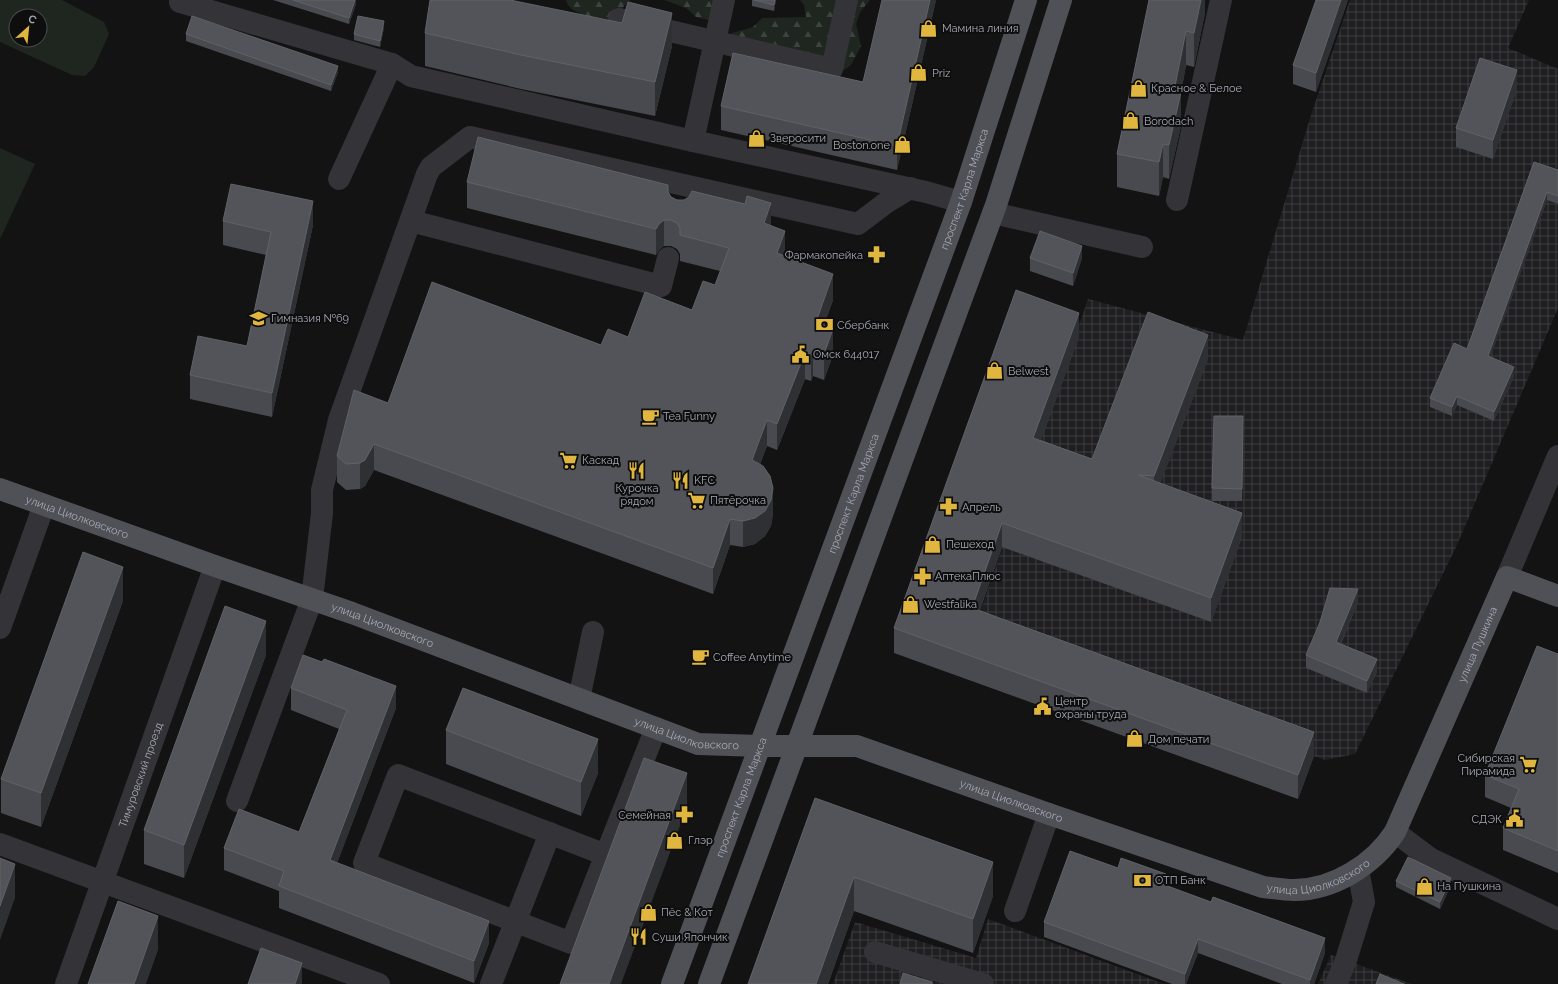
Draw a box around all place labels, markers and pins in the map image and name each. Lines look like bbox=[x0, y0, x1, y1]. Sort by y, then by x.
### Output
shop icon: Мамина линия bbox=[919, 18, 939, 38]
place label: Мамина линия bbox=[942, 22, 1018, 35]
shop icon: Priz bbox=[909, 63, 929, 83]
place label: Priz bbox=[932, 67, 951, 80]
shop icon: Красное & Белое bbox=[1128, 78, 1148, 98]
place label: Красное & Белое bbox=[1151, 82, 1243, 95]
shop icon: Borodach bbox=[1121, 111, 1141, 131]
place label: Borodach bbox=[1144, 115, 1193, 128]
shop icon: Зверосити bbox=[747, 128, 767, 148]
place label: Зверосити bbox=[770, 132, 826, 145]
shop icon: Boston.one bbox=[893, 135, 913, 155]
place label: Boston.one bbox=[833, 139, 891, 152]
pharmacy icon: Фармакопейка bbox=[866, 245, 886, 265]
place label: Фармакопейка bbox=[785, 249, 863, 262]
school or university icon: Гимназия №69 bbox=[248, 308, 268, 328]
place label: Гимназия №69 bbox=[271, 312, 349, 325]
bank icon: Сбербанк bbox=[814, 315, 834, 335]
place label: Сбербанк bbox=[837, 319, 890, 332]
public building icon: Омск 644017 bbox=[790, 344, 810, 364]
place label: Омск 644017 bbox=[813, 348, 880, 361]
shop icon: Belwest bbox=[985, 361, 1005, 381]
place label: Belwest bbox=[1008, 365, 1049, 378]
cafe icon: Tea Funny bbox=[640, 406, 660, 426]
place label: Tea Funny bbox=[663, 410, 715, 423]
supermarket icon: Каскад bbox=[559, 450, 579, 470]
place label: Каскад bbox=[582, 454, 620, 467]
restaurant icon: Курочка рядом bbox=[627, 460, 647, 480]
restaurant icon: KFC bbox=[671, 470, 691, 490]
place label: KFC bbox=[694, 474, 715, 487]
place label: Курочка рядом bbox=[615, 482, 659, 508]
supermarket icon: Пятёрочка bbox=[687, 490, 707, 510]
place label: Пятёрочка bbox=[710, 494, 766, 507]
pharmacy icon: Апрель bbox=[939, 497, 959, 517]
place label: Апрель bbox=[962, 501, 1001, 514]
shop icon: Пешеход bbox=[923, 534, 943, 554]
place label: Пешеход bbox=[946, 538, 995, 551]
pharmacy icon: АптекаПлюс bbox=[912, 566, 932, 586]
place label: АптекаПлюс bbox=[935, 570, 1001, 583]
shop icon: Westfalika bbox=[901, 594, 921, 614]
place label: Westfalika bbox=[924, 598, 977, 611]
cafe icon: Coffee Anytime bbox=[690, 647, 710, 667]
place label: Coffee Anytime bbox=[713, 651, 791, 664]
place label: Центр охраны труда bbox=[1055, 695, 1127, 721]
public building icon: Центр охраны труда bbox=[1032, 697, 1052, 717]
shop icon: Дом печати bbox=[1125, 729, 1145, 749]
place label: Дом печати bbox=[1148, 733, 1209, 746]
place label: Сибирская Пирамида bbox=[1457, 752, 1515, 778]
supermarket icon: Сибирская Пирамида bbox=[1518, 754, 1538, 774]
pharmacy icon: Семейная bbox=[674, 805, 694, 825]
place label: Семейная bbox=[618, 809, 671, 822]
public building icon: СДЭК bbox=[1505, 809, 1525, 829]
place label: СДЭК bbox=[1471, 813, 1502, 826]
shop icon: Глэр bbox=[665, 830, 685, 850]
place label: Глэр bbox=[688, 834, 713, 847]
bank icon: ОТП Банк bbox=[1132, 870, 1152, 890]
place label: ОТП Банк bbox=[1155, 874, 1206, 887]
shop icon: На Пушкина bbox=[1414, 876, 1434, 896]
place label: На Пушкина bbox=[1437, 880, 1501, 893]
shop icon: Пёс & Кот bbox=[638, 902, 658, 922]
place label: Пёс & Кот bbox=[661, 906, 713, 919]
restaurant icon: Суши Япончик bbox=[629, 927, 649, 947]
place label: Суши Япончик bbox=[652, 931, 728, 944]

